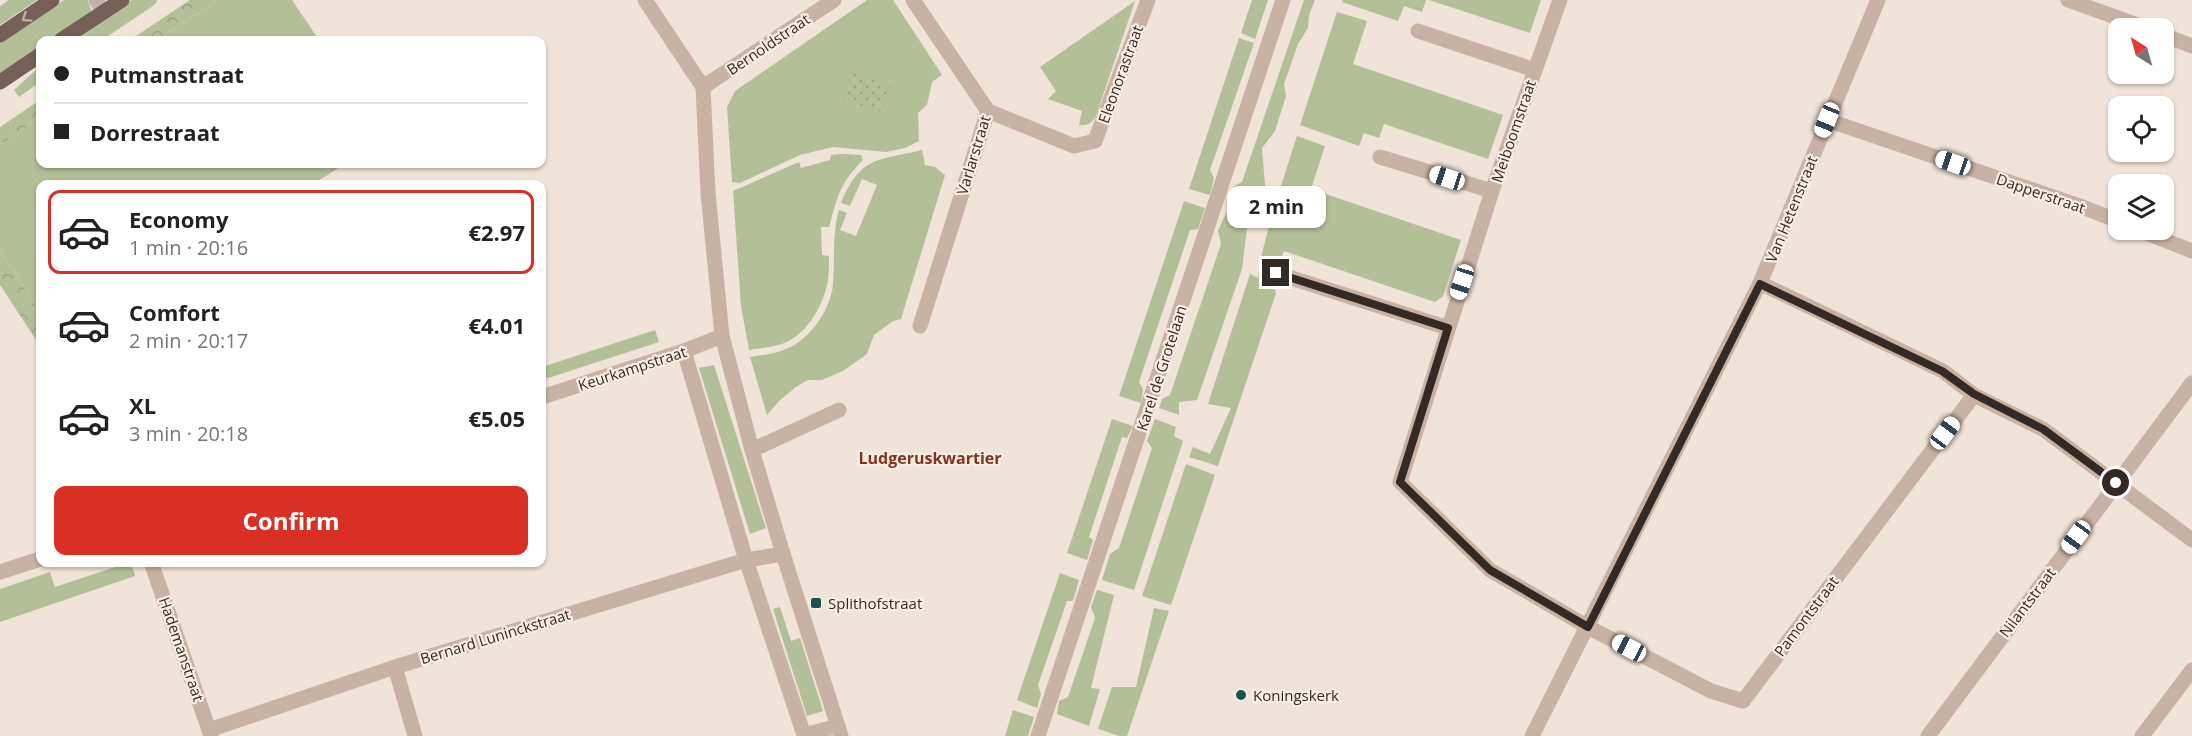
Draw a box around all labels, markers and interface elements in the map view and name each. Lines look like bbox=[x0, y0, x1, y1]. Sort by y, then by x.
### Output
street label: Bernoldstraat bbox=[723, 9, 813, 79]
one-way arrow bbox=[22, 10, 32, 22]
north arrow bbox=[2108, 18, 2174, 84]
map controls bbox=[2108, 18, 2174, 240]
street label: Eleonorastraat bbox=[1093, 22, 1147, 126]
text: Putmanstraat bbox=[90, 59, 244, 89]
street label: Meiboomstraat bbox=[1486, 77, 1540, 185]
button: locate bbox=[2108, 96, 2174, 162]
car bbox=[1812, 100, 1842, 140]
street label: Varlarstraat bbox=[951, 113, 995, 197]
text: Dorrestraat bbox=[90, 117, 220, 147]
car bbox=[1933, 149, 1973, 177]
street label: Van Hetenstraat bbox=[1760, 153, 1822, 265]
car bbox=[1427, 164, 1467, 192]
street label: Dapperstraat bbox=[1994, 168, 2088, 218]
button: layers bbox=[2108, 174, 2174, 240]
callout: 2 min bbox=[1226, 186, 1326, 228]
text: 2 min bbox=[1249, 193, 1304, 220]
text: Economy bbox=[129, 204, 228, 234]
icon: car bbox=[57, 205, 111, 259]
text: €2.97 bbox=[468, 217, 525, 247]
text: 1 min · 20:16 bbox=[129, 234, 248, 261]
route end bbox=[1262, 259, 1289, 286]
car bbox=[1448, 262, 1476, 302]
text: Comfort bbox=[129, 297, 220, 327]
icon: car bbox=[57, 298, 111, 352]
street label: Karel de Grotelaan bbox=[1131, 303, 1191, 433]
text: €4.01 bbox=[468, 310, 525, 340]
text: 2 min · 20:17 bbox=[129, 327, 248, 354]
street label: Keurkampstraat bbox=[575, 341, 689, 395]
text: XL bbox=[129, 390, 156, 420]
icon: car bbox=[57, 391, 111, 445]
text: €5.05 bbox=[468, 403, 525, 433]
car bbox=[1927, 413, 1963, 453]
text: 3 min · 20:18 bbox=[129, 420, 248, 447]
district label: Ludgeruskwartier bbox=[859, 447, 1002, 469]
route start bbox=[2102, 469, 2129, 496]
button: Confirm bbox=[54, 486, 528, 555]
car bbox=[2058, 517, 2094, 557]
street label: Nilantstraat bbox=[1994, 563, 2060, 641]
street label: Pamontstraat bbox=[1769, 572, 1843, 660]
place label: Splithofstraat bbox=[828, 593, 922, 613]
street label: Hademanstraat bbox=[155, 594, 209, 704]
marker: Splithofstraat bbox=[809, 596, 823, 610]
street label: Bernard Luninckstraat bbox=[418, 604, 572, 668]
car bbox=[1609, 632, 1649, 664]
place label: Koningskerk bbox=[1253, 685, 1339, 705]
marker: Koningskerk bbox=[1234, 688, 1248, 702]

